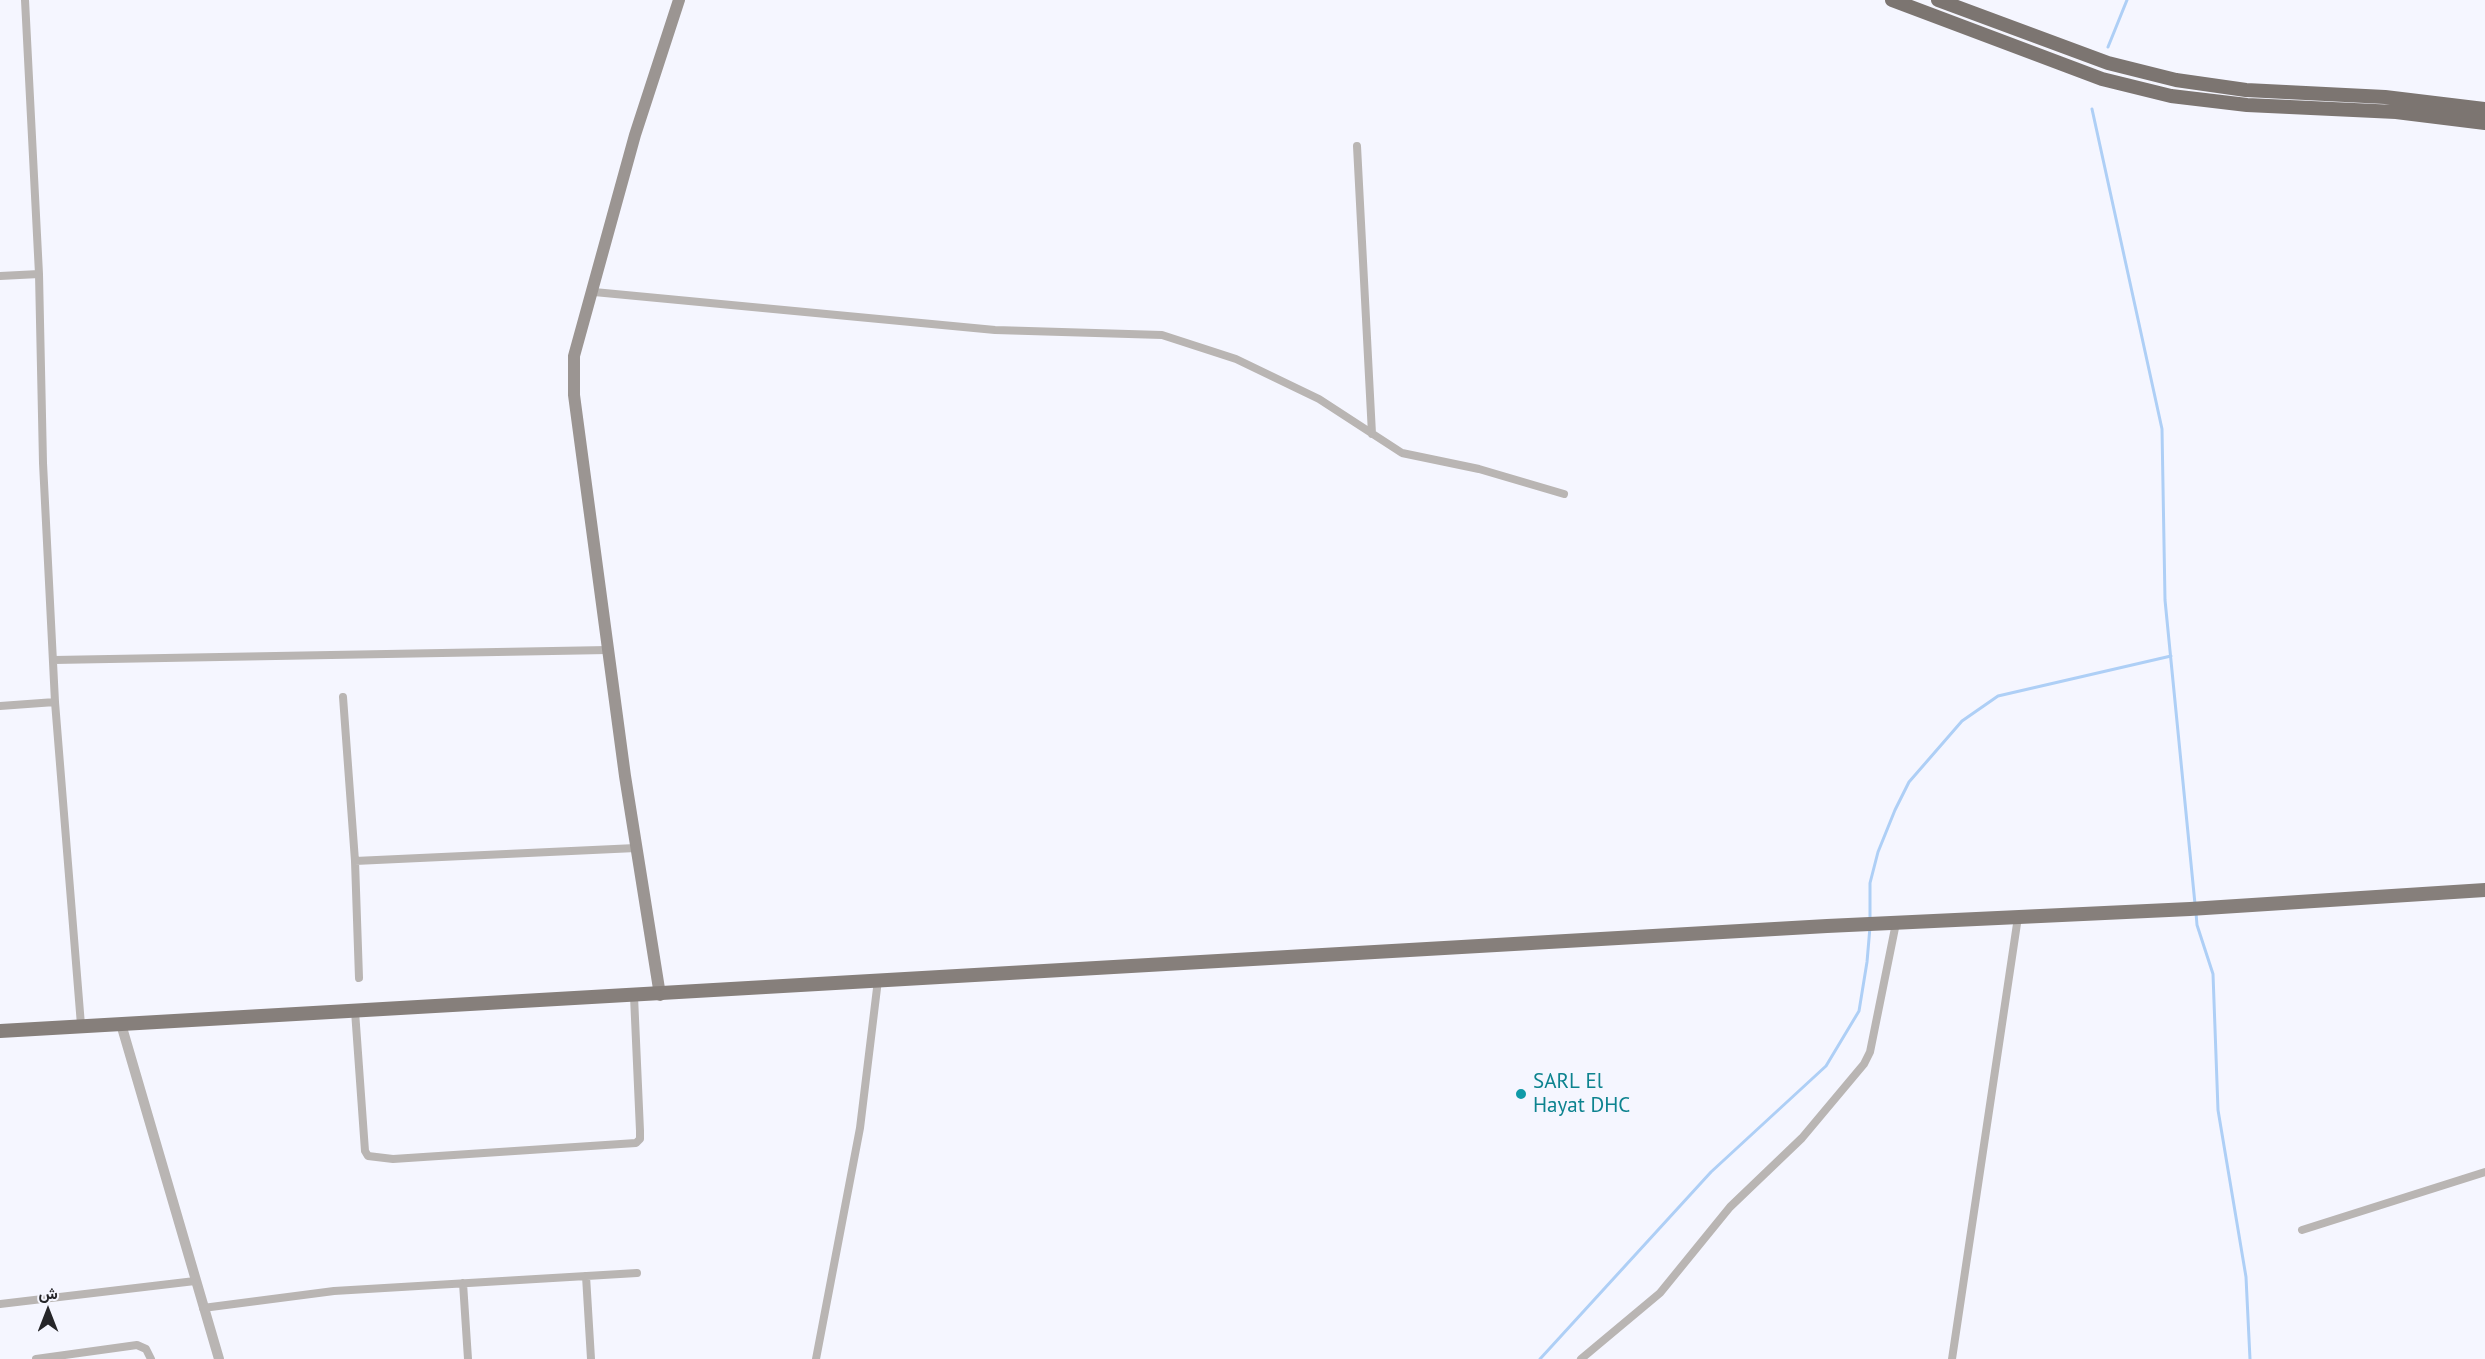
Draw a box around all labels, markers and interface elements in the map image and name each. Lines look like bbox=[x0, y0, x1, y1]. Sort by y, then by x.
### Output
place label: SARL El Hayat DHC bbox=[1533, 1069, 1630, 1119]
marker: SARL El Hayat DHC bbox=[1514, 1087, 1528, 1101]
north arrow bbox=[18, 1281, 78, 1341]
text: ش bbox=[38, 1283, 58, 1303]

